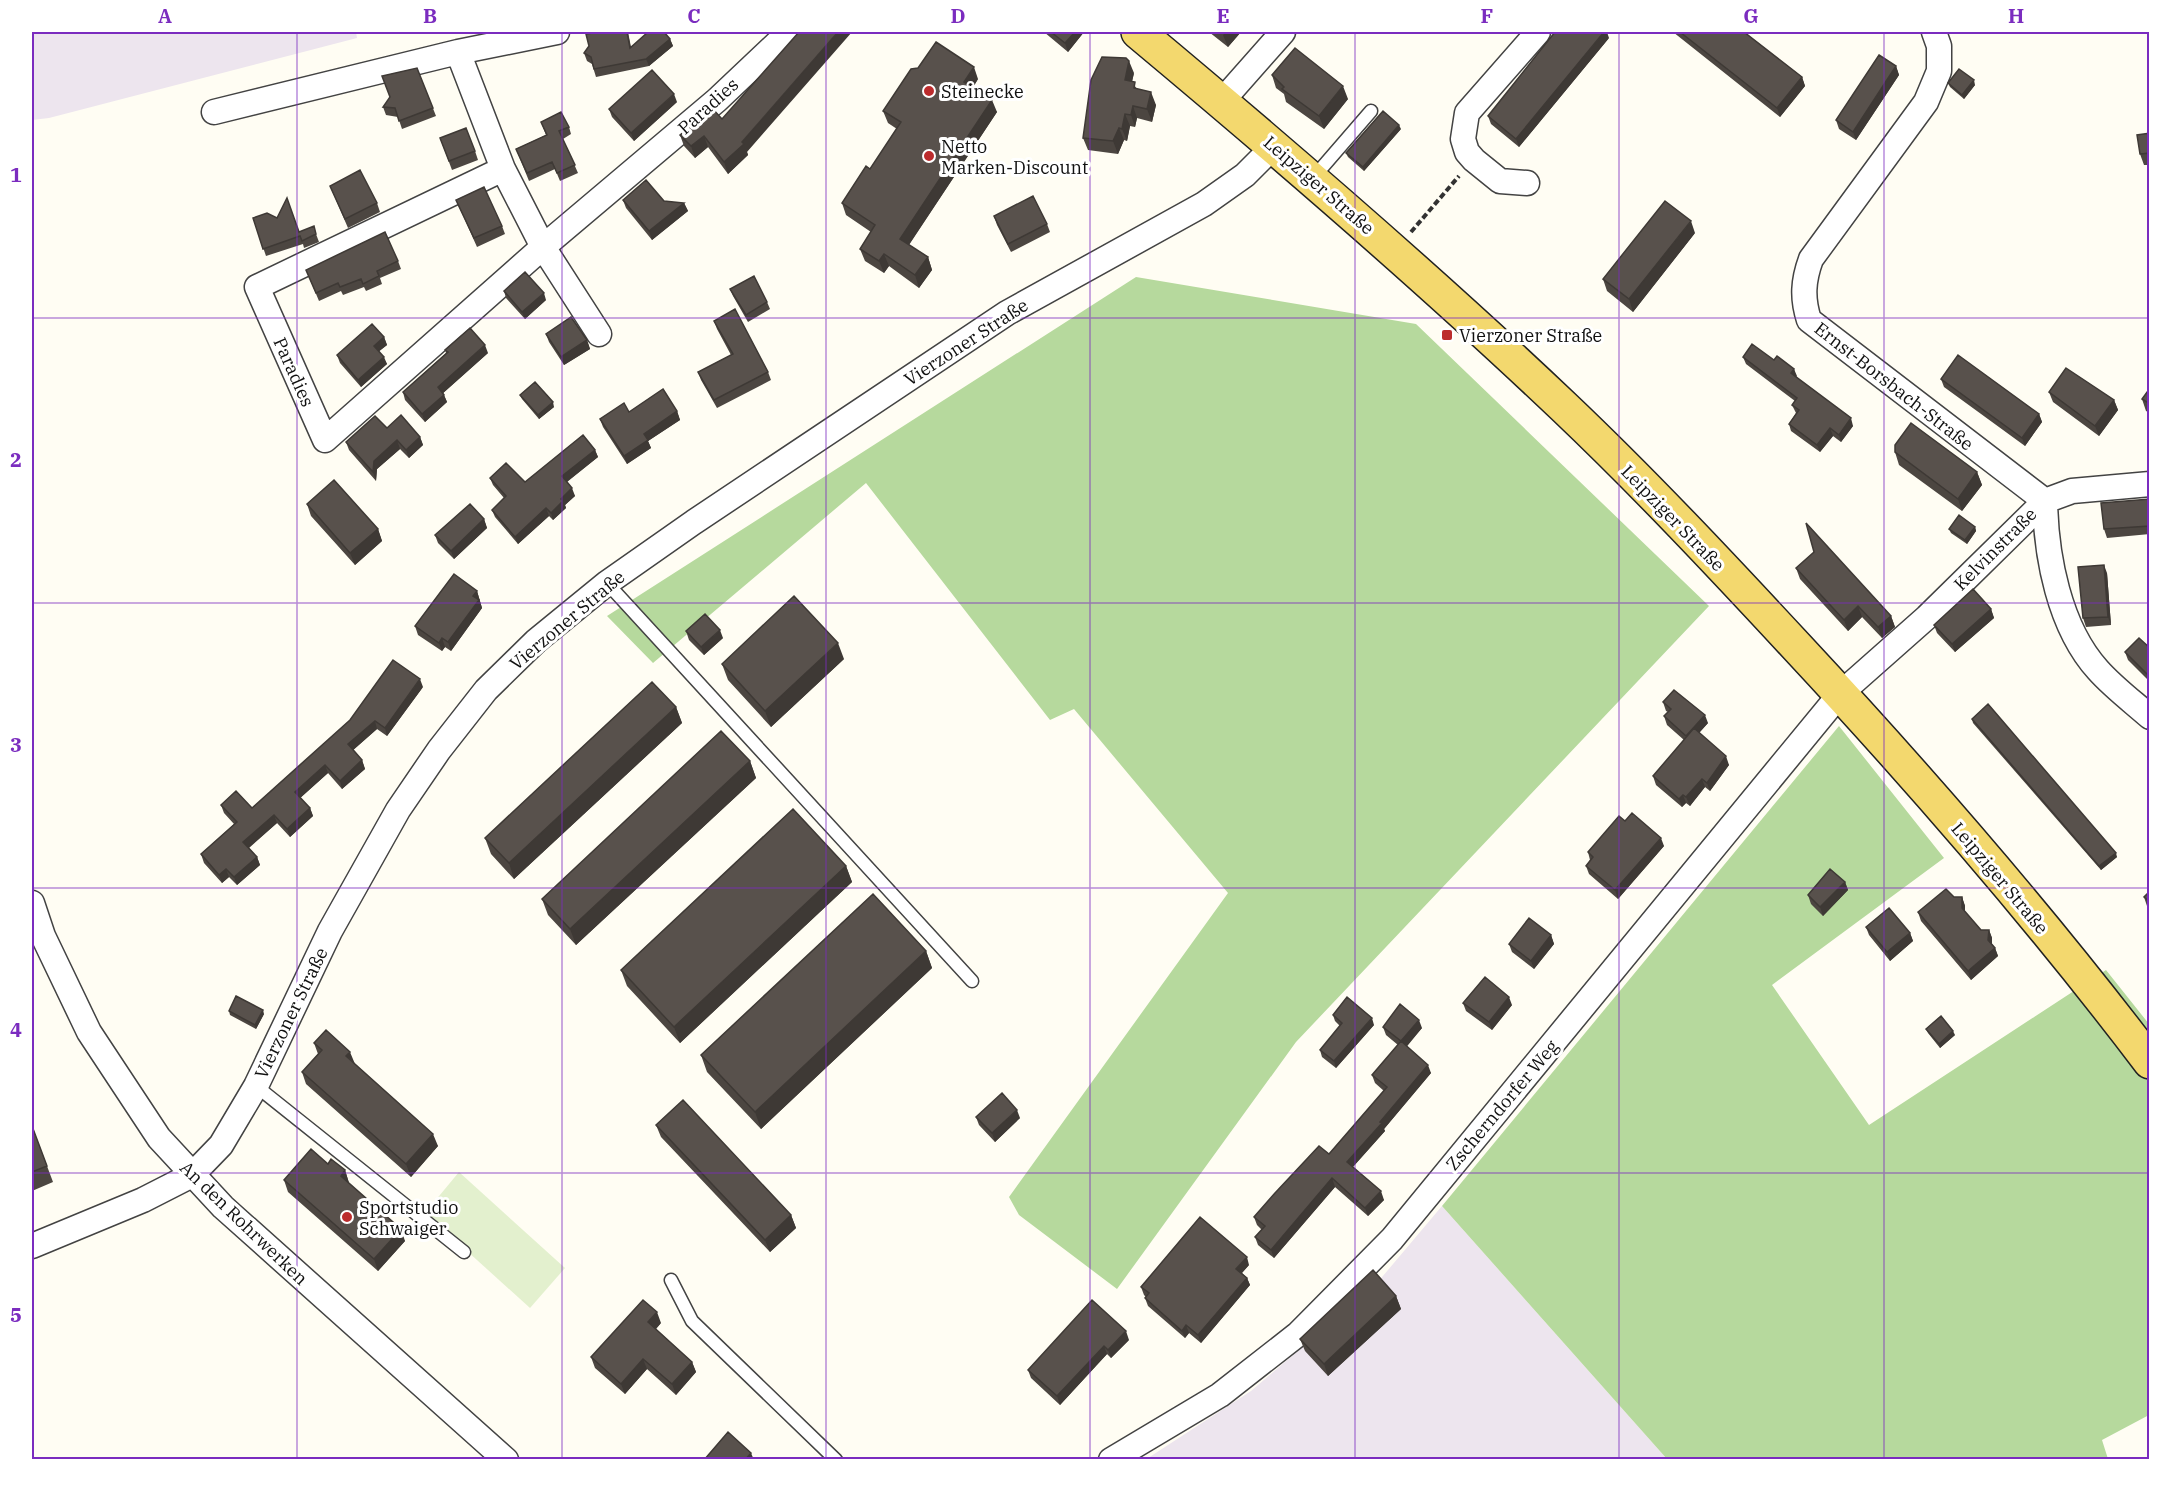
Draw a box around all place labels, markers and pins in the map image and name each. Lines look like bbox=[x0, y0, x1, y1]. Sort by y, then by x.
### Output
place label: Steinecke bbox=[941, 80, 1024, 103]
marker: Steinecke bbox=[922, 84, 936, 98]
place label: Netto Marken-Discount bbox=[941, 135, 1088, 179]
marker: Netto Marken-Discount bbox=[922, 149, 936, 163]
place label: Vierzoner Straße bbox=[1459, 324, 1602, 347]
marker: Vierzoner Straße bbox=[1440, 328, 1454, 342]
place label: Sportstudio Schwaiger bbox=[359, 1196, 458, 1240]
marker: Sportstudio Schwaiger bbox=[340, 1210, 354, 1224]

